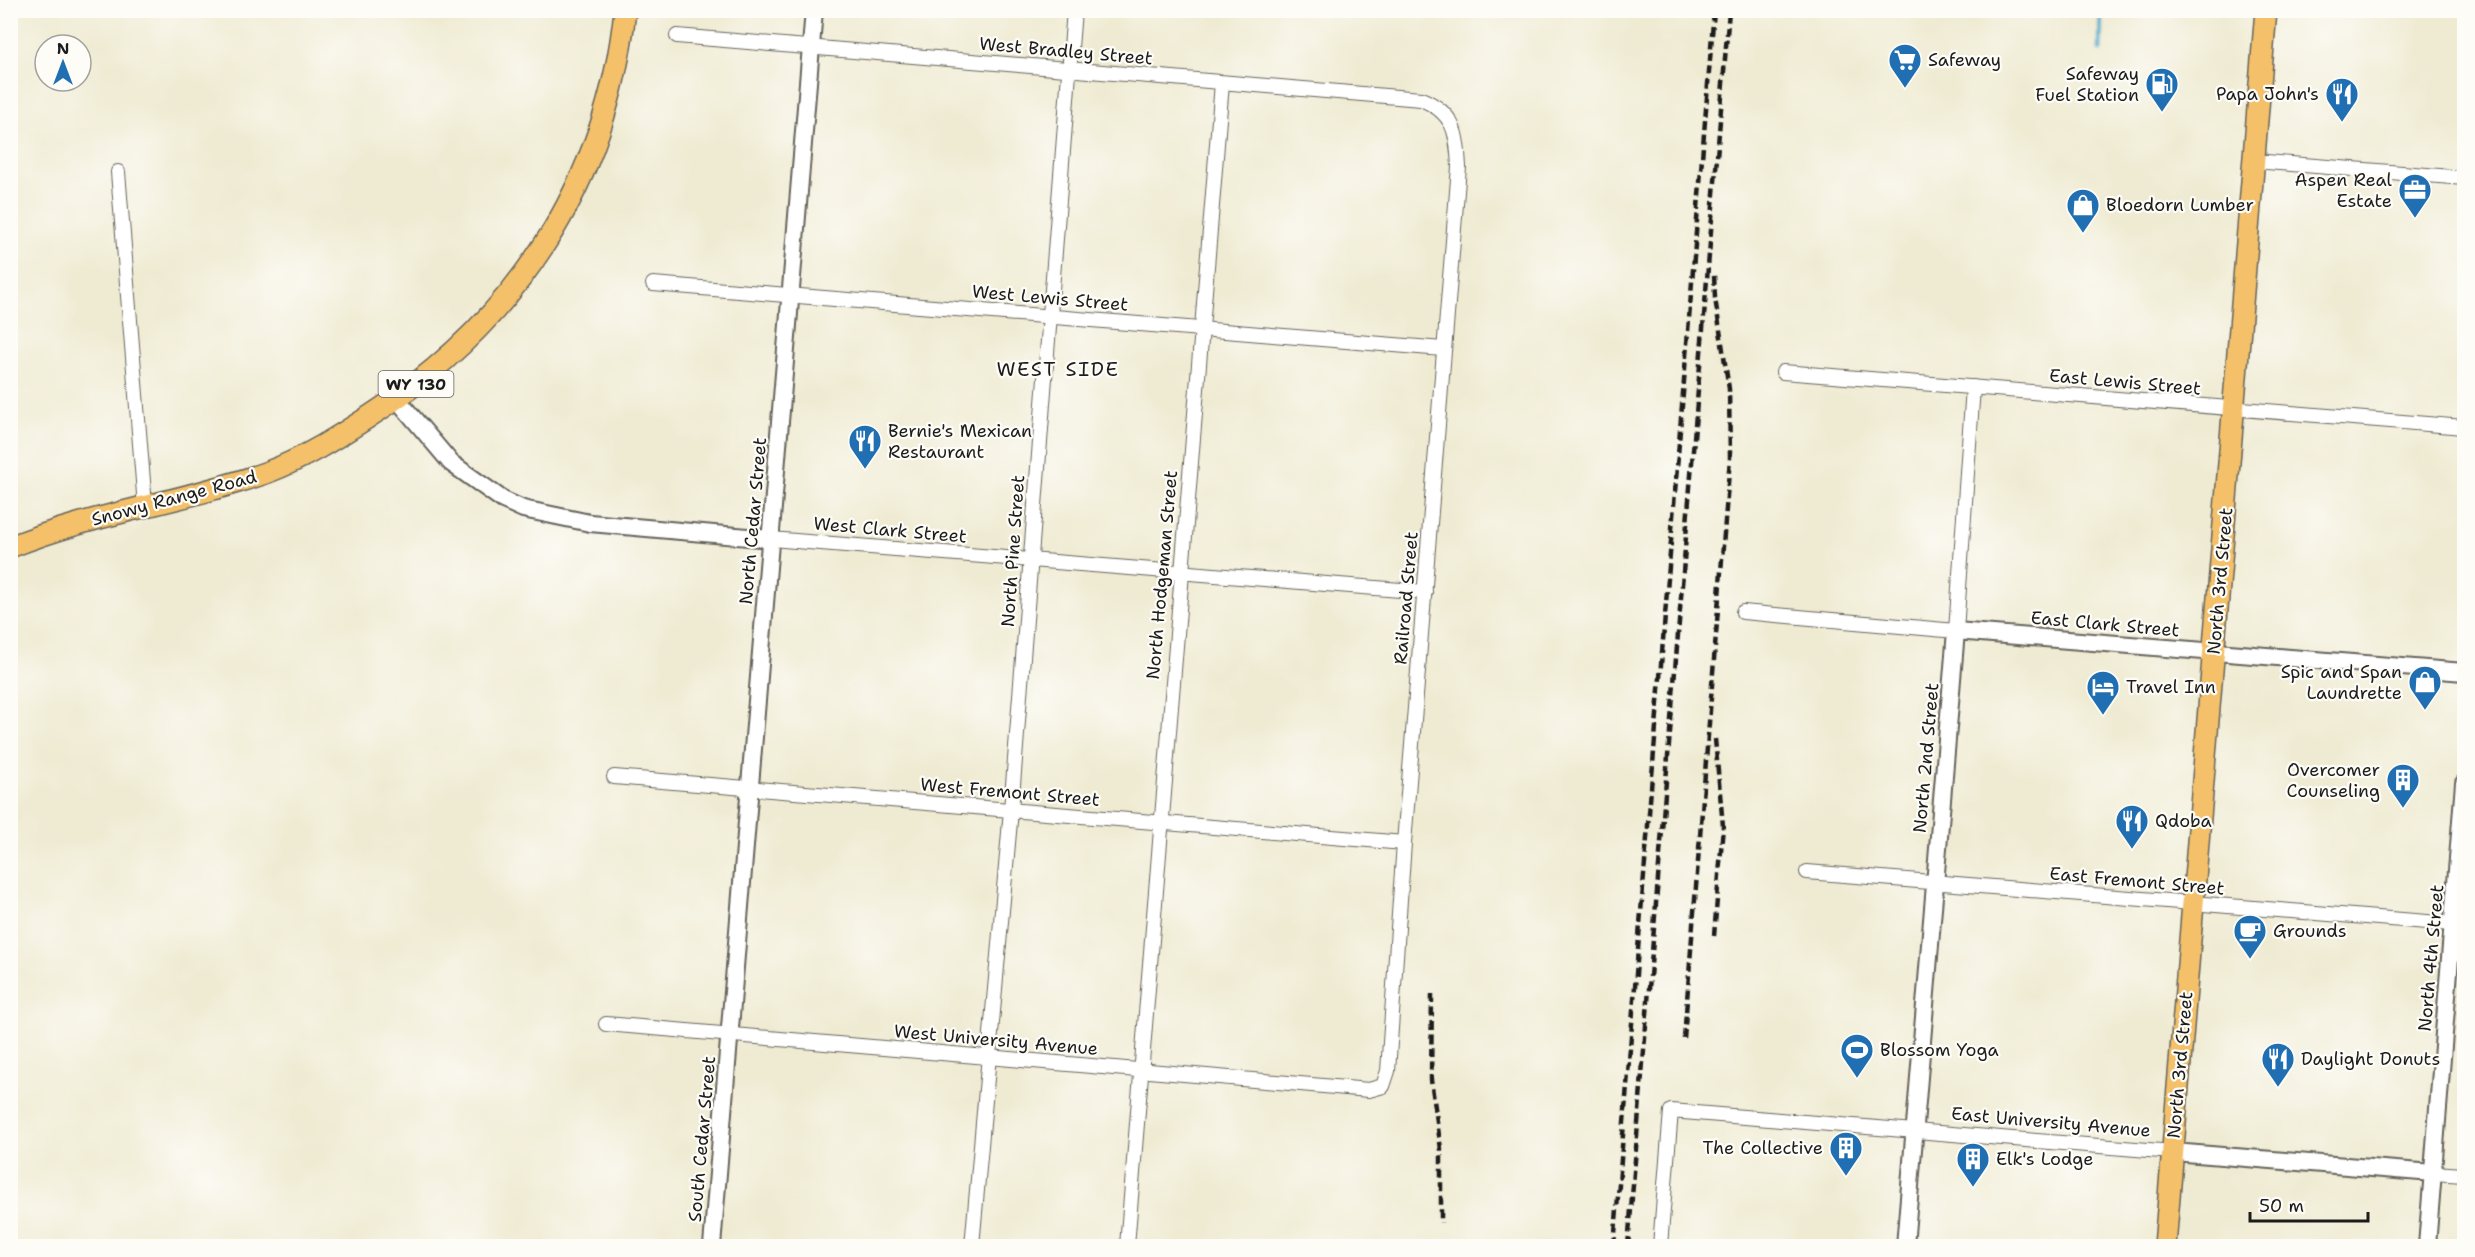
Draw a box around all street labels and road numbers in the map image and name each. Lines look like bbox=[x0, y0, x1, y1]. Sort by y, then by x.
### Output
street label: West Bradley Street bbox=[978, 31, 1154, 71]
street label: West Lewis Street bbox=[971, 279, 1129, 317]
street label: East Lewis Street bbox=[2048, 363, 2202, 401]
road number: WY 130 bbox=[378, 371, 454, 397]
street label: North Cedar Street bbox=[734, 436, 772, 606]
street label: Snowy Range Road bbox=[89, 464, 259, 532]
street label: North Hodgeman Street bbox=[1141, 469, 1183, 681]
street label: North Pine Street bbox=[996, 474, 1030, 628]
street label: North 3rd Street bbox=[2202, 506, 2238, 656]
street label: West Clark Street bbox=[812, 511, 968, 549]
street label: Railroad Street bbox=[1388, 530, 1424, 665]
street label: East Clark Street bbox=[2030, 606, 2180, 642]
street label: North 2nd Street bbox=[1907, 682, 1945, 834]
street label: West Fremont Street bbox=[919, 772, 1101, 812]
street label: East Fremont Street bbox=[2049, 861, 2226, 901]
street label: North 4th Street bbox=[2413, 883, 2449, 1033]
street label: North 3rd Street bbox=[2162, 990, 2198, 1140]
street label: West University Avenue bbox=[893, 1019, 1099, 1061]
street label: South Cedar Street bbox=[683, 1055, 721, 1223]
street label: East University Avenue bbox=[1950, 1101, 2152, 1143]

